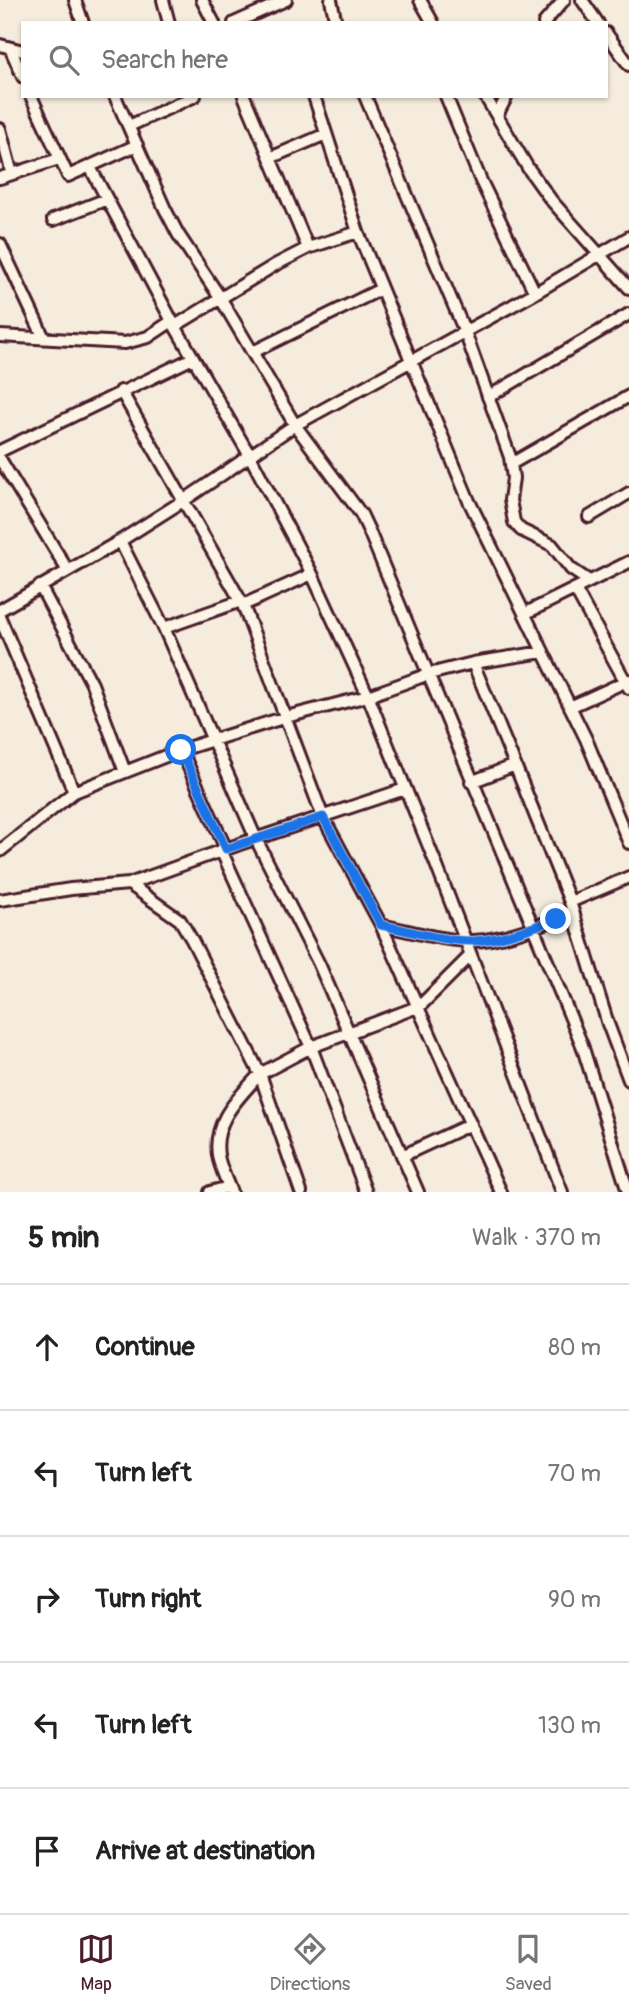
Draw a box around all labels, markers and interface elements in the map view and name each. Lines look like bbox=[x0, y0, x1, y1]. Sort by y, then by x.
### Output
search box bbox=[21, 21, 608, 98]
icon: search bbox=[45, 41, 83, 79]
text: Search here bbox=[101, 44, 228, 76]
route start bbox=[165, 734, 196, 765]
route end bbox=[540, 903, 571, 934]
text: 5 min bbox=[28, 1219, 99, 1256]
text: Walk · 370 m bbox=[472, 1223, 601, 1252]
icon: ahead bbox=[28, 1328, 66, 1366]
text: Continue bbox=[95, 1331, 195, 1363]
text: 80 m bbox=[548, 1333, 601, 1362]
icon: left bbox=[28, 1454, 66, 1492]
text: Turn left bbox=[95, 1457, 191, 1489]
text: 70 m bbox=[548, 1459, 601, 1488]
icon: right bbox=[28, 1580, 66, 1618]
text: Turn right bbox=[95, 1583, 201, 1615]
text: 90 m bbox=[548, 1585, 601, 1614]
icon: left bbox=[28, 1706, 66, 1744]
text: Turn left bbox=[95, 1709, 191, 1741]
text: 130 m bbox=[538, 1711, 601, 1740]
icon: arrive bbox=[28, 1832, 66, 1870]
text: Arrive at destination bbox=[95, 1835, 315, 1867]
tab: Map bbox=[77, 1930, 115, 1996]
tab: Directions bbox=[270, 1930, 350, 1996]
tab: Saved bbox=[505, 1930, 552, 1996]

